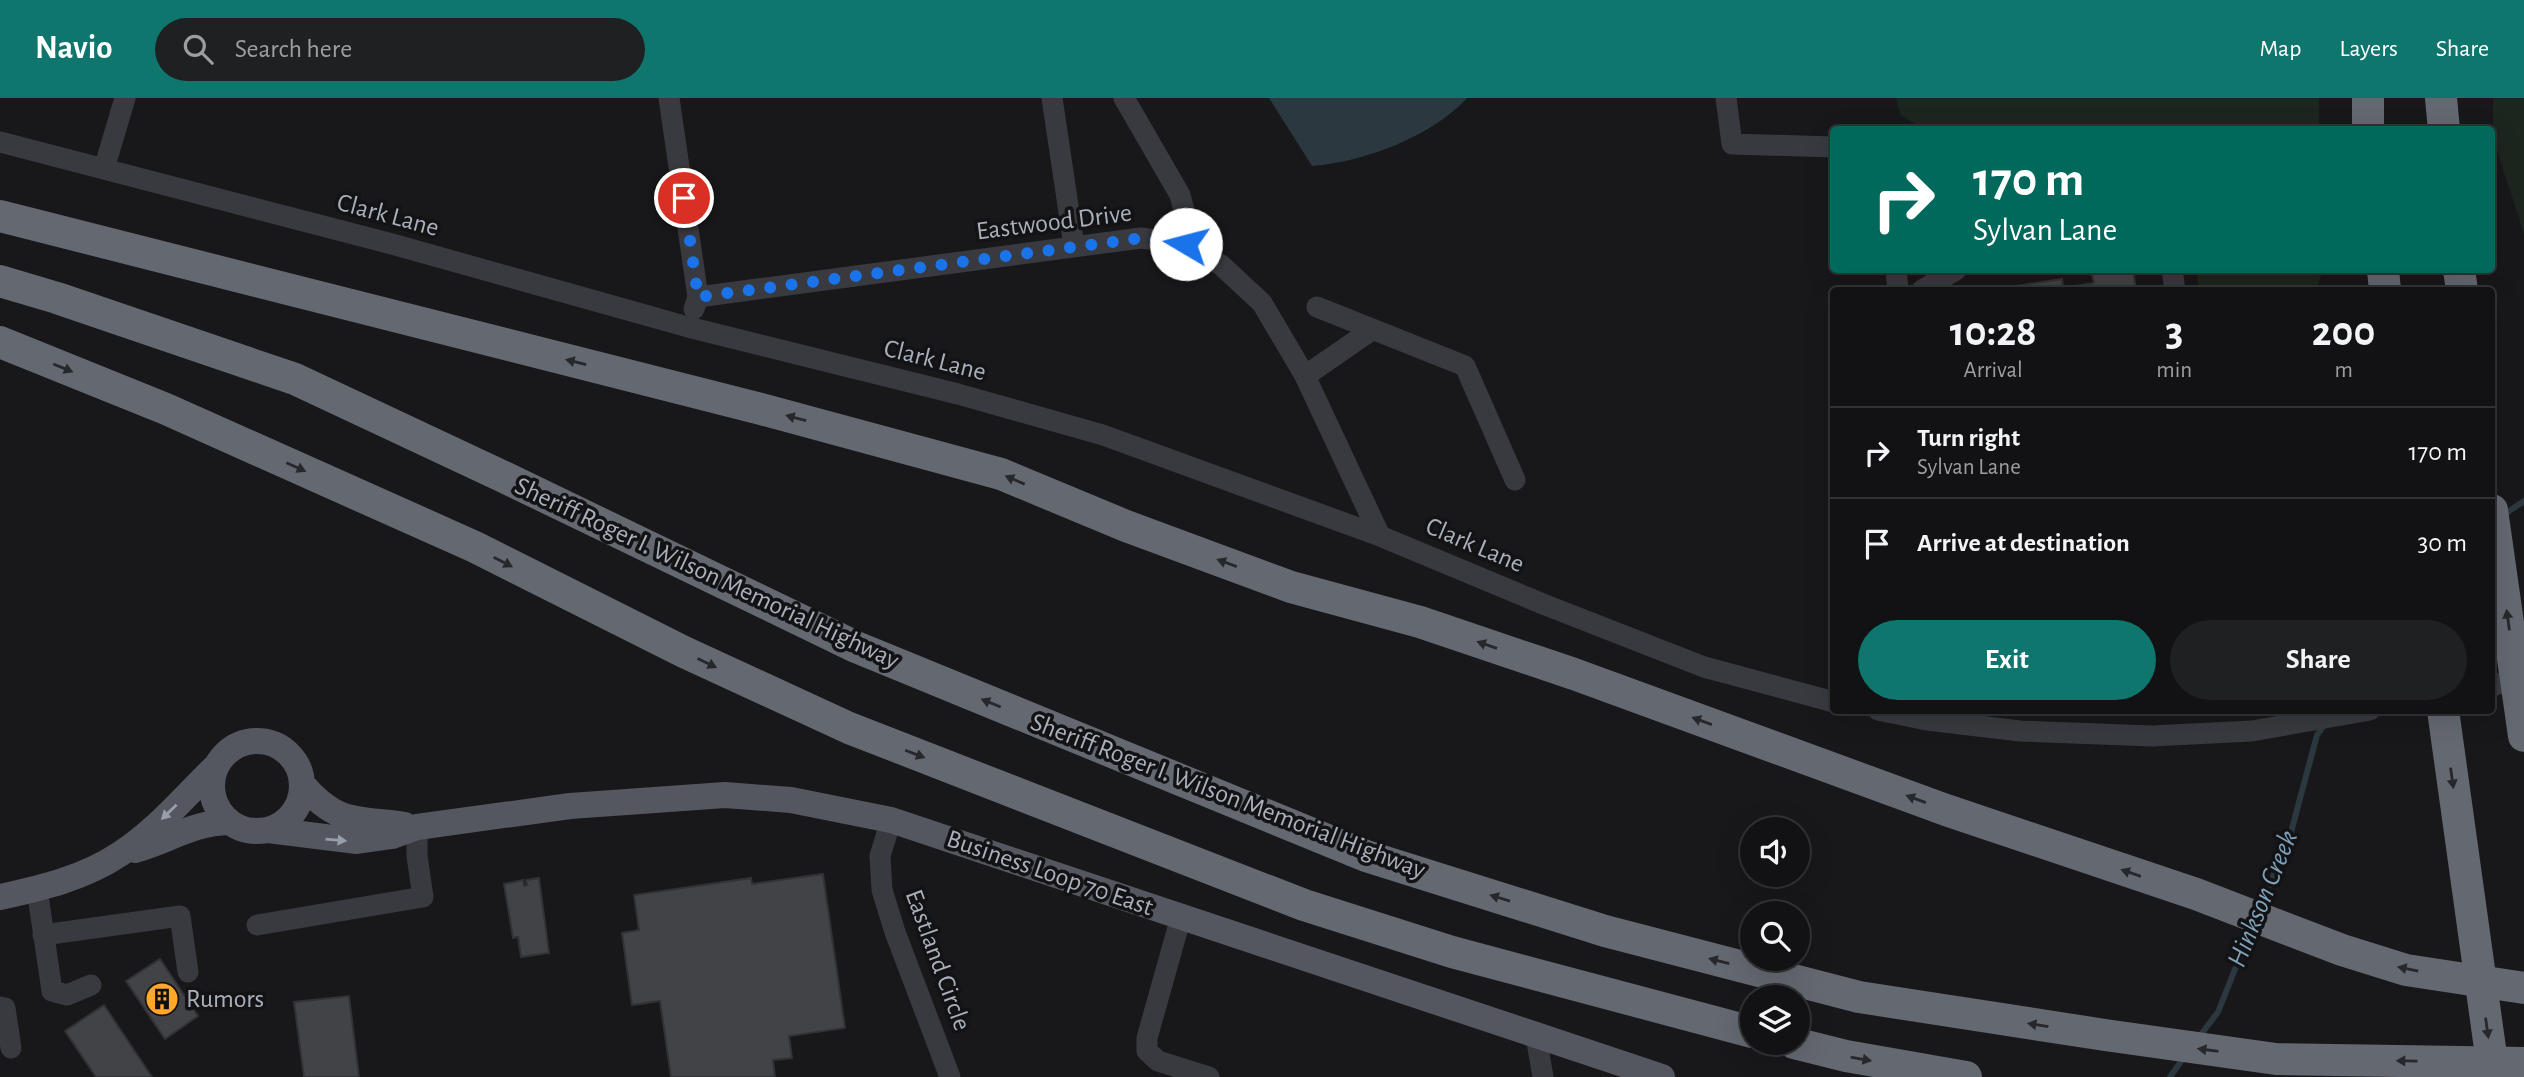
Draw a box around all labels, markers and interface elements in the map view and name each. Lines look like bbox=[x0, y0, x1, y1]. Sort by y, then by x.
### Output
search box bbox=[155, 18, 645, 81]
icon: search bbox=[179, 30, 217, 68]
text: Navio bbox=[35, 32, 113, 65]
text: Search here bbox=[235, 36, 352, 62]
text: Map bbox=[2259, 37, 2301, 61]
text: Layers bbox=[2339, 37, 2398, 61]
text: Share bbox=[2436, 37, 2489, 61]
icon: right bbox=[1858, 154, 1949, 245]
text: 170 m bbox=[1973, 156, 2084, 205]
pin bbox=[654, 168, 714, 228]
icon: arrive bbox=[665, 179, 703, 217]
street label: Clark Lane bbox=[334, 189, 442, 241]
street label: Eastwood Drive bbox=[975, 200, 1133, 244]
position arrow bbox=[1149, 207, 1223, 281]
text: Sylvan Lane bbox=[1973, 214, 2117, 246]
text: 10:28 bbox=[1950, 311, 2037, 353]
text: 3 bbox=[2165, 311, 2183, 353]
text: 200 bbox=[2312, 311, 2375, 353]
street label: Clark Lane bbox=[881, 335, 989, 385]
one-way arrow bbox=[565, 356, 587, 367]
text: Arrival bbox=[1964, 359, 2023, 382]
text: min bbox=[2156, 359, 2192, 382]
text: m bbox=[2334, 359, 2353, 382]
one-way arrow bbox=[53, 362, 74, 373]
one-way arrow bbox=[785, 413, 806, 423]
text: Turn right bbox=[1917, 425, 2020, 451]
icon: right bbox=[1858, 434, 1896, 472]
text: 170 m bbox=[2408, 439, 2467, 465]
text: Sylvan Lane bbox=[1917, 456, 2021, 479]
one-way arrow bbox=[286, 461, 307, 472]
street label: Sheriff Roger I. Wilson Memorial Highway bbox=[511, 472, 903, 674]
one-way arrow bbox=[1005, 474, 1025, 486]
street label: Clark Lane bbox=[1422, 513, 1528, 577]
icon: arrive bbox=[1858, 525, 1896, 563]
text: Arrive at destination bbox=[1917, 530, 2130, 556]
text: 30 m bbox=[2417, 530, 2467, 556]
one-way arrow bbox=[493, 556, 513, 567]
one-way arrow bbox=[1216, 557, 1237, 568]
one-way arrow bbox=[2502, 609, 2513, 631]
button: Exit bbox=[1858, 620, 2156, 700]
button: Share bbox=[2170, 620, 2467, 700]
one-way arrow bbox=[1477, 639, 1498, 650]
one-way arrow bbox=[697, 657, 717, 669]
one-way arrow bbox=[981, 697, 1001, 709]
street label: Sheriff Roger I. Wilson Memorial Highway bbox=[1027, 709, 1429, 883]
one-way arrow bbox=[1691, 715, 1712, 726]
one-way arrow bbox=[905, 748, 926, 759]
one-way arrow bbox=[2447, 767, 2458, 789]
one-way arrow bbox=[1905, 793, 1926, 804]
one-way arrow bbox=[161, 804, 177, 820]
map controls bbox=[1740, 817, 1810, 1055]
button: sound bbox=[1740, 817, 1810, 887]
street label: Business Loop 70 East bbox=[943, 825, 1157, 921]
water label: Hinkson Creek bbox=[2223, 827, 2303, 971]
one-way arrow bbox=[325, 835, 347, 846]
one-way arrow bbox=[2120, 867, 2141, 877]
street label: Eastland Circle bbox=[900, 886, 976, 1034]
one-way arrow bbox=[1490, 893, 1511, 903]
button: search bbox=[1740, 901, 1810, 971]
one-way arrow bbox=[1708, 955, 1730, 966]
one-way arrow bbox=[2397, 964, 2419, 975]
building icon: Rumors bbox=[143, 980, 181, 1018]
button: layers bbox=[1740, 985, 1810, 1055]
place label: Rumors bbox=[186, 986, 264, 1012]
one-way arrow bbox=[2482, 1017, 2493, 1039]
one-way arrow bbox=[2027, 1019, 2049, 1030]
one-way arrow bbox=[2197, 1044, 2219, 1055]
one-way arrow bbox=[1850, 1054, 1872, 1065]
one-way arrow bbox=[2396, 1055, 2418, 1067]

